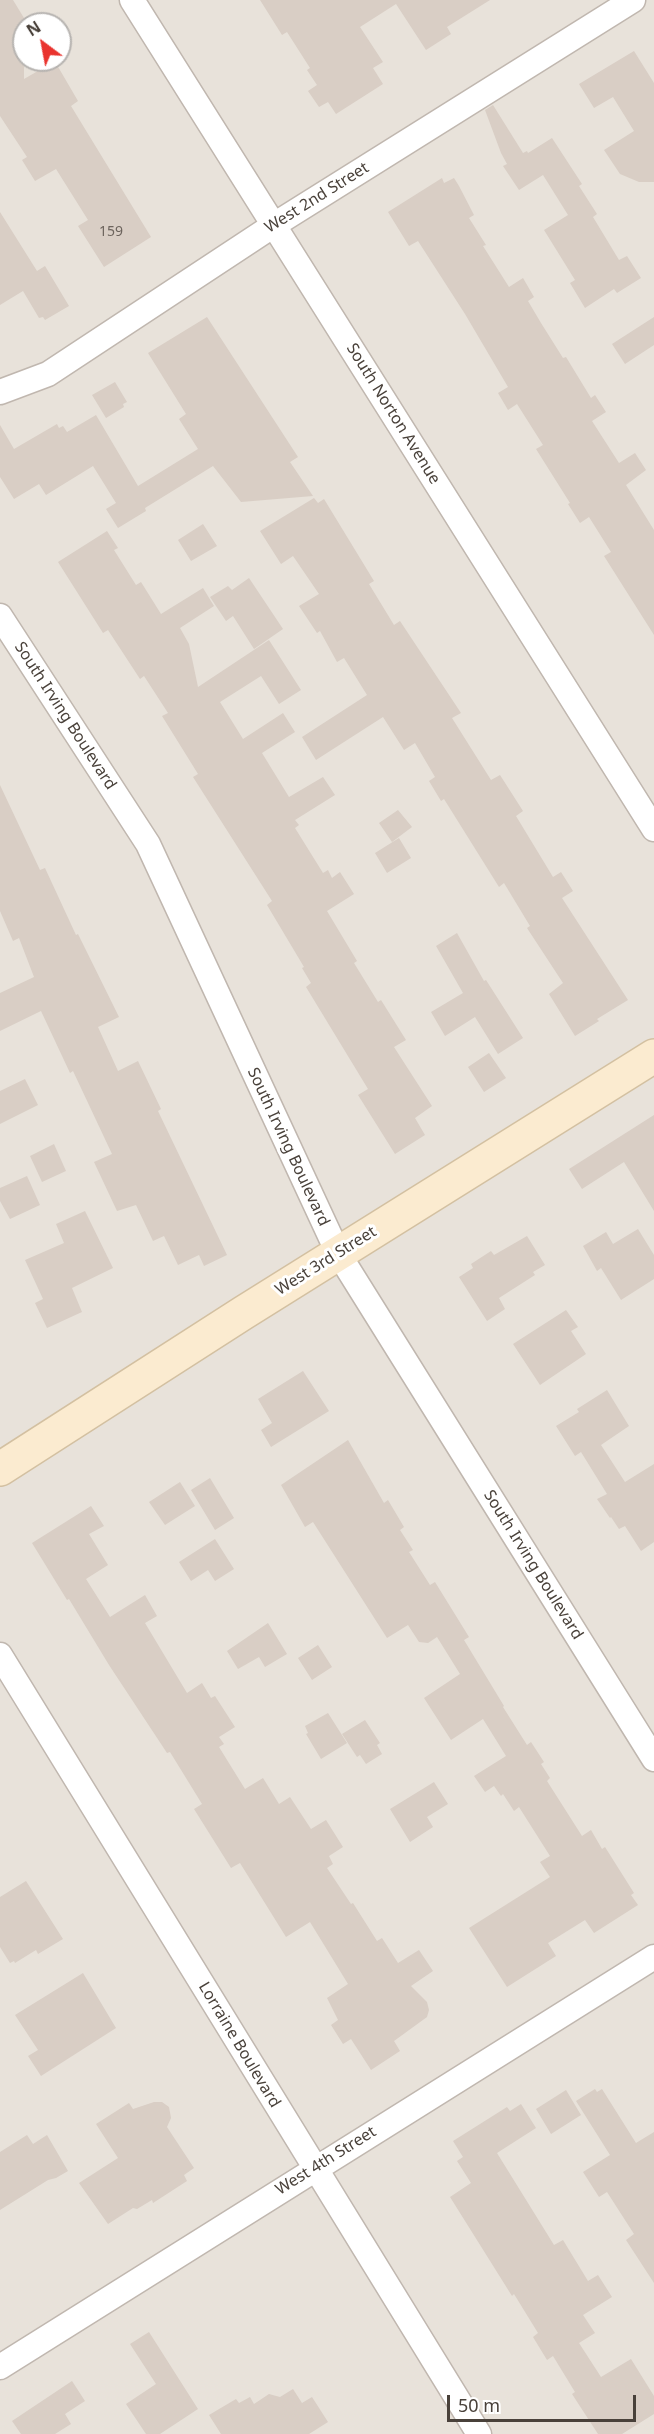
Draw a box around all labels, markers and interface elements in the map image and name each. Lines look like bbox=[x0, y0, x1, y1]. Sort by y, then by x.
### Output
north arrow bbox=[12, 12, 72, 72]
text: N bbox=[22, 16, 45, 41]
street label: West 2nd Street bbox=[261, 158, 373, 238]
house number: 159 bbox=[99, 224, 123, 240]
street label: South Norton Avenue bbox=[342, 340, 444, 488]
street label: South Irving Boulevard bbox=[10, 638, 120, 794]
street label: South Irving Boulevard bbox=[243, 1065, 333, 1229]
street label: West 3rd Street bbox=[272, 1222, 380, 1300]
street label: South Irving Boulevard bbox=[479, 1487, 587, 1643]
street label: Lorraine Boulevard bbox=[194, 1979, 284, 2111]
street label: West 4th Street bbox=[272, 2122, 380, 2200]
scale bar bbox=[450, 2383, 639, 2421]
text: 50 m bbox=[458, 2393, 500, 2417]

